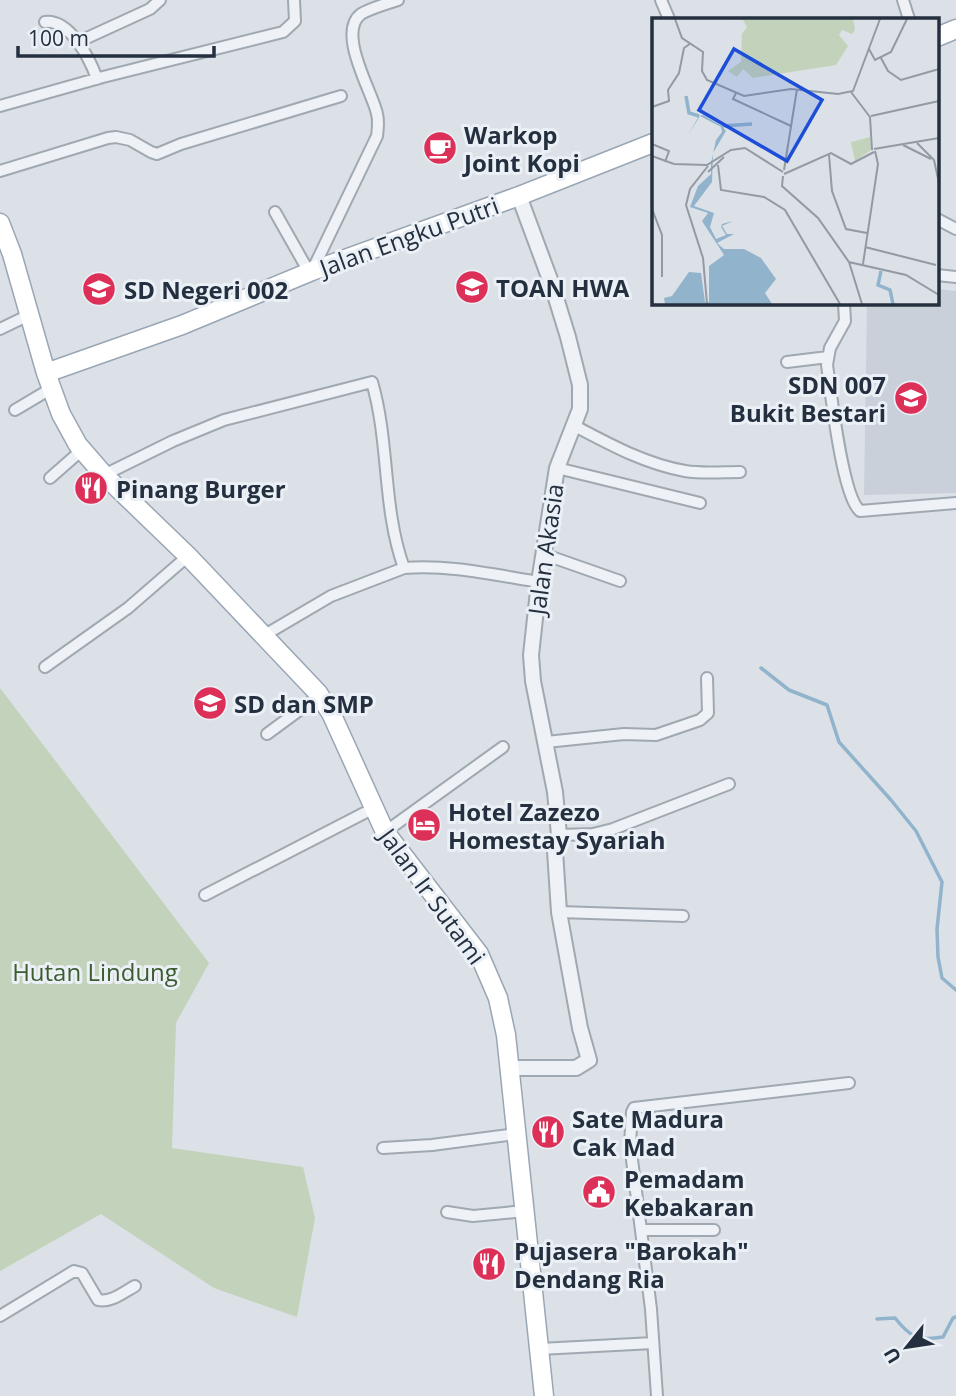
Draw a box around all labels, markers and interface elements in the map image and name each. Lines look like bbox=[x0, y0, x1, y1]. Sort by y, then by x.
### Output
scale bar bbox=[18, 14, 214, 58]
inset map bbox=[652, 18, 939, 304]
text: 100 m bbox=[28, 24, 89, 52]
place label: Warkop Joint Kopi bbox=[462, 118, 580, 179]
cafe icon: Warkop Joint Kopi bbox=[421, 129, 459, 167]
street label: Jalan Engku Putri bbox=[313, 188, 503, 284]
school or university icon: TOAN HWA bbox=[453, 268, 491, 306]
school or university icon: SD Negeri 002 bbox=[80, 270, 118, 308]
place label: TOAN HWA bbox=[496, 271, 630, 304]
place label: SD Negeri 002 bbox=[124, 273, 288, 306]
place label: SDN 007 Bukit Bestari bbox=[730, 368, 886, 429]
school or university icon: SDN 007 Bukit Bestari bbox=[892, 379, 930, 417]
restaurant icon: Pinang Burger bbox=[72, 469, 110, 507]
place label: Pinang Burger bbox=[116, 472, 286, 505]
street label: Jalan Akasia bbox=[519, 481, 571, 619]
school or university icon: SD dan SMP bbox=[191, 684, 229, 722]
place label: SD dan SMP bbox=[234, 687, 374, 720]
place label: Hotel Zazezo Homestay Syariah bbox=[448, 795, 666, 856]
hotel icon: Hotel Zazezo Homestay Syariah bbox=[405, 806, 443, 844]
street label: Jalan Ir Sutami bbox=[371, 820, 494, 971]
park label: Hutan Lindung bbox=[12, 955, 178, 988]
place label: Sate Madura Cak Mad bbox=[572, 1102, 724, 1163]
restaurant icon: Sate Madura Cak Mad bbox=[529, 1113, 567, 1151]
place label: Pemadam Kebakaran bbox=[624, 1162, 754, 1223]
public building icon: Pemadam Kebakaran bbox=[580, 1173, 618, 1211]
place label: Pujasera "Barokah" Dendang Ria bbox=[514, 1234, 749, 1295]
restaurant icon: Pujasera "Barokah" Dendang Ria bbox=[470, 1245, 508, 1283]
north arrow bbox=[872, 1312, 942, 1382]
text: U bbox=[877, 1343, 907, 1368]

